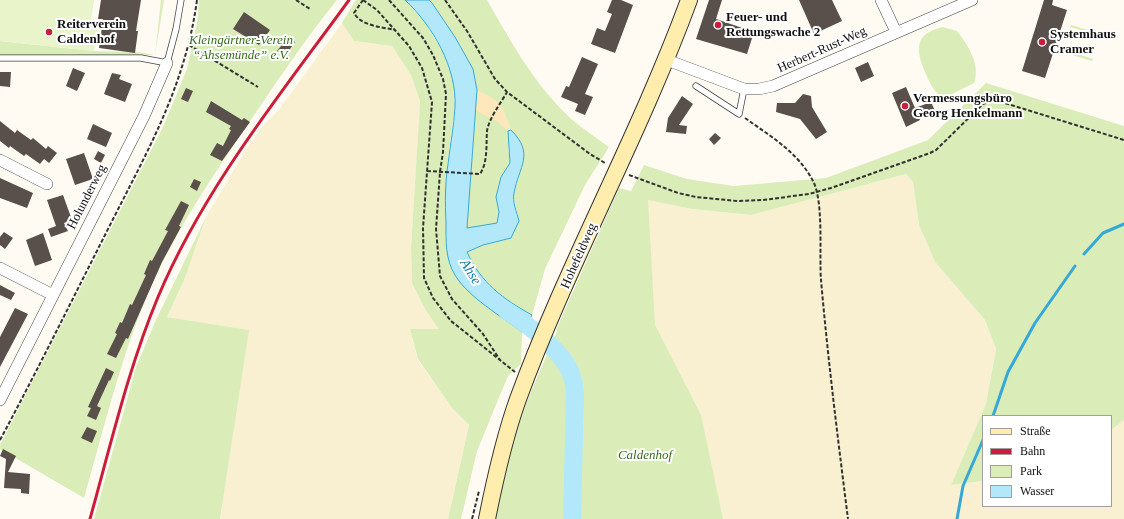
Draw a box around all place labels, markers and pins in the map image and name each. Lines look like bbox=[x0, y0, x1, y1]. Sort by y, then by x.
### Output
place label: Feuer- und Rettungswache 2 bbox=[726, 10, 820, 41]
place label: Reiterverein Caldenhof bbox=[57, 17, 126, 48]
marker: Feuer- und Rettungswache 2 bbox=[713, 20, 723, 30]
marker: Reiterverein Caldenhof bbox=[44, 27, 54, 37]
place label: Systemhaus Cramer bbox=[1050, 27, 1116, 58]
marker: Systemhaus Cramer bbox=[1037, 37, 1047, 47]
place label: Vermessungsbüro Georg Henkelmann bbox=[913, 91, 1022, 122]
marker: Vermessungsbüro Georg Henkelmann bbox=[900, 101, 910, 111]

